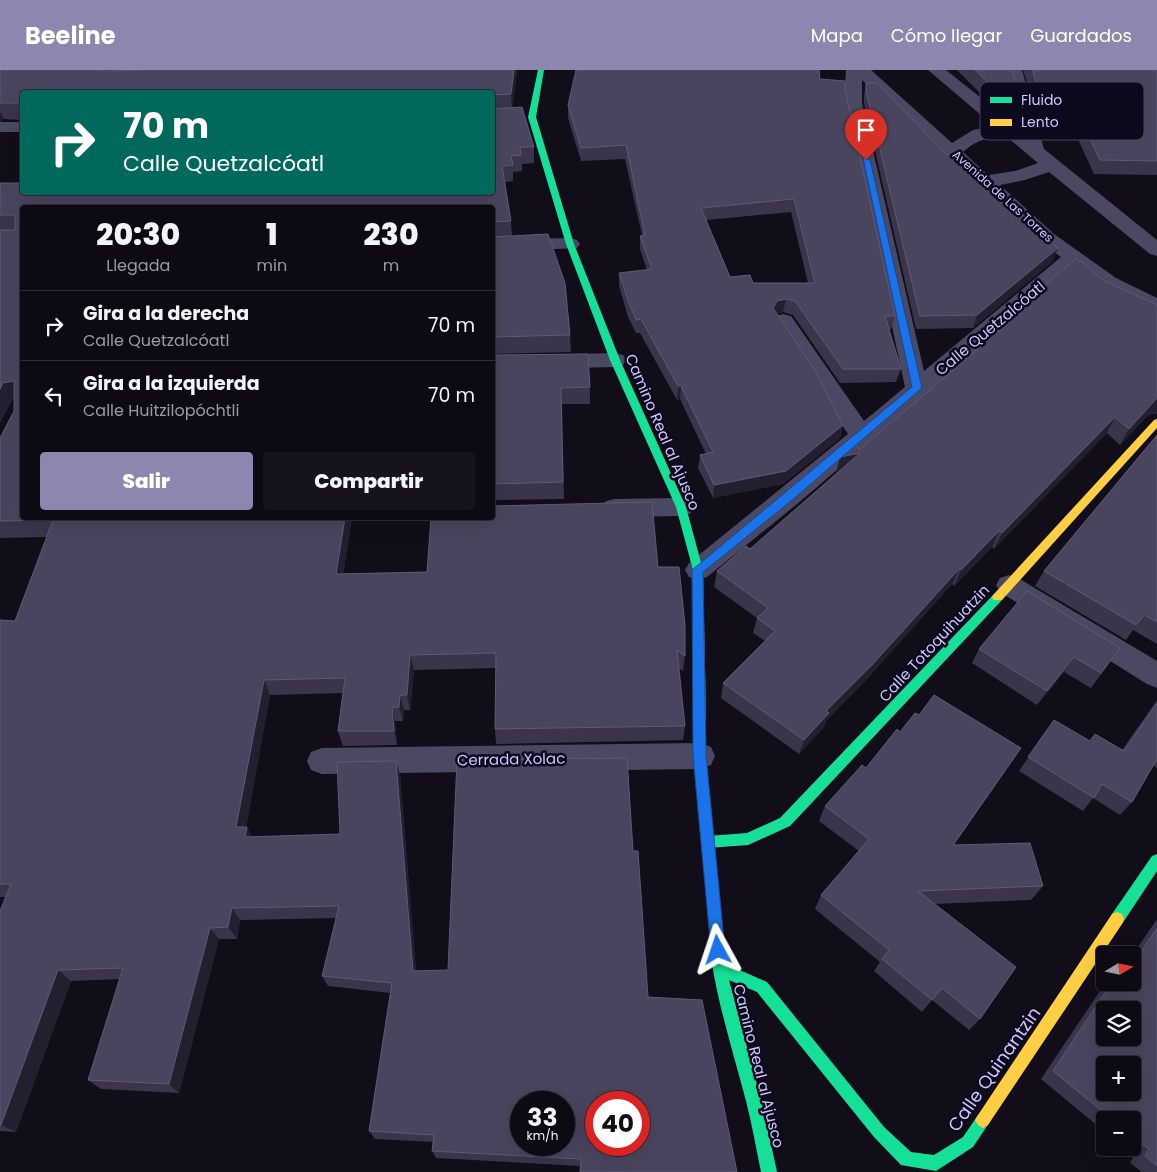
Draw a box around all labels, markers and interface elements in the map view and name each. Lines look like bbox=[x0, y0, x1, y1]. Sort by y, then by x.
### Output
text: Beeline bbox=[25, 19, 116, 52]
text: Mapa bbox=[811, 23, 863, 48]
text: Cómo llegar bbox=[891, 23, 1002, 48]
text: Guardados bbox=[1030, 23, 1132, 48]
legend bbox=[980, 82, 1144, 140]
text: Fluido bbox=[1021, 90, 1062, 110]
text: 70 m bbox=[123, 101, 209, 150]
pin bbox=[845, 109, 887, 160]
icon: right bbox=[40, 110, 105, 175]
text: Lento bbox=[1021, 112, 1059, 132]
icon: arrive bbox=[852, 116, 880, 144]
street label: Avenida de Las Torres bbox=[949, 146, 1057, 246]
text: Calle Quetzalcóatl bbox=[123, 148, 324, 179]
text: 20:30 bbox=[96, 213, 180, 256]
text: 1 bbox=[266, 213, 278, 256]
text: 230 bbox=[364, 213, 419, 256]
text: Llegada bbox=[106, 254, 170, 277]
text: min bbox=[257, 254, 287, 277]
text: m bbox=[383, 254, 399, 277]
street label: Calle Quetzalcóatl bbox=[931, 276, 1049, 380]
text: Gira a la derecha bbox=[83, 300, 249, 327]
icon: right bbox=[40, 312, 68, 340]
text: 70 m bbox=[428, 312, 475, 339]
text: Calle Quetzalcóatl bbox=[83, 329, 229, 352]
street label: Camino Real al Ajusco bbox=[620, 351, 706, 513]
text: Gira a la izquierda bbox=[83, 370, 260, 397]
icon: left bbox=[40, 382, 68, 410]
text: 70 m bbox=[428, 382, 475, 409]
text: Calle Huitzilopóchtli bbox=[83, 399, 239, 422]
button: Salir bbox=[40, 452, 253, 510]
button: Compartir bbox=[263, 452, 475, 510]
street label: Calle Totoquihuatzin bbox=[874, 580, 994, 706]
street label: Cerrada Xolac bbox=[457, 748, 565, 770]
position arrow bbox=[691, 923, 743, 975]
north arrow bbox=[1096, 946, 1141, 991]
map controls bbox=[1096, 946, 1141, 1156]
street label: Camino Real al Ajusco bbox=[728, 982, 790, 1150]
button: layers bbox=[1096, 1001, 1141, 1046]
street label: Calle Quinantzin bbox=[942, 1002, 1046, 1136]
button: + bbox=[1096, 1056, 1141, 1101]
speed limit sign: 40 bbox=[585, 1091, 650, 1156]
text: 33 bbox=[527, 1100, 558, 1135]
button: − bbox=[1096, 1111, 1141, 1156]
text: km/h bbox=[527, 1127, 558, 1144]

